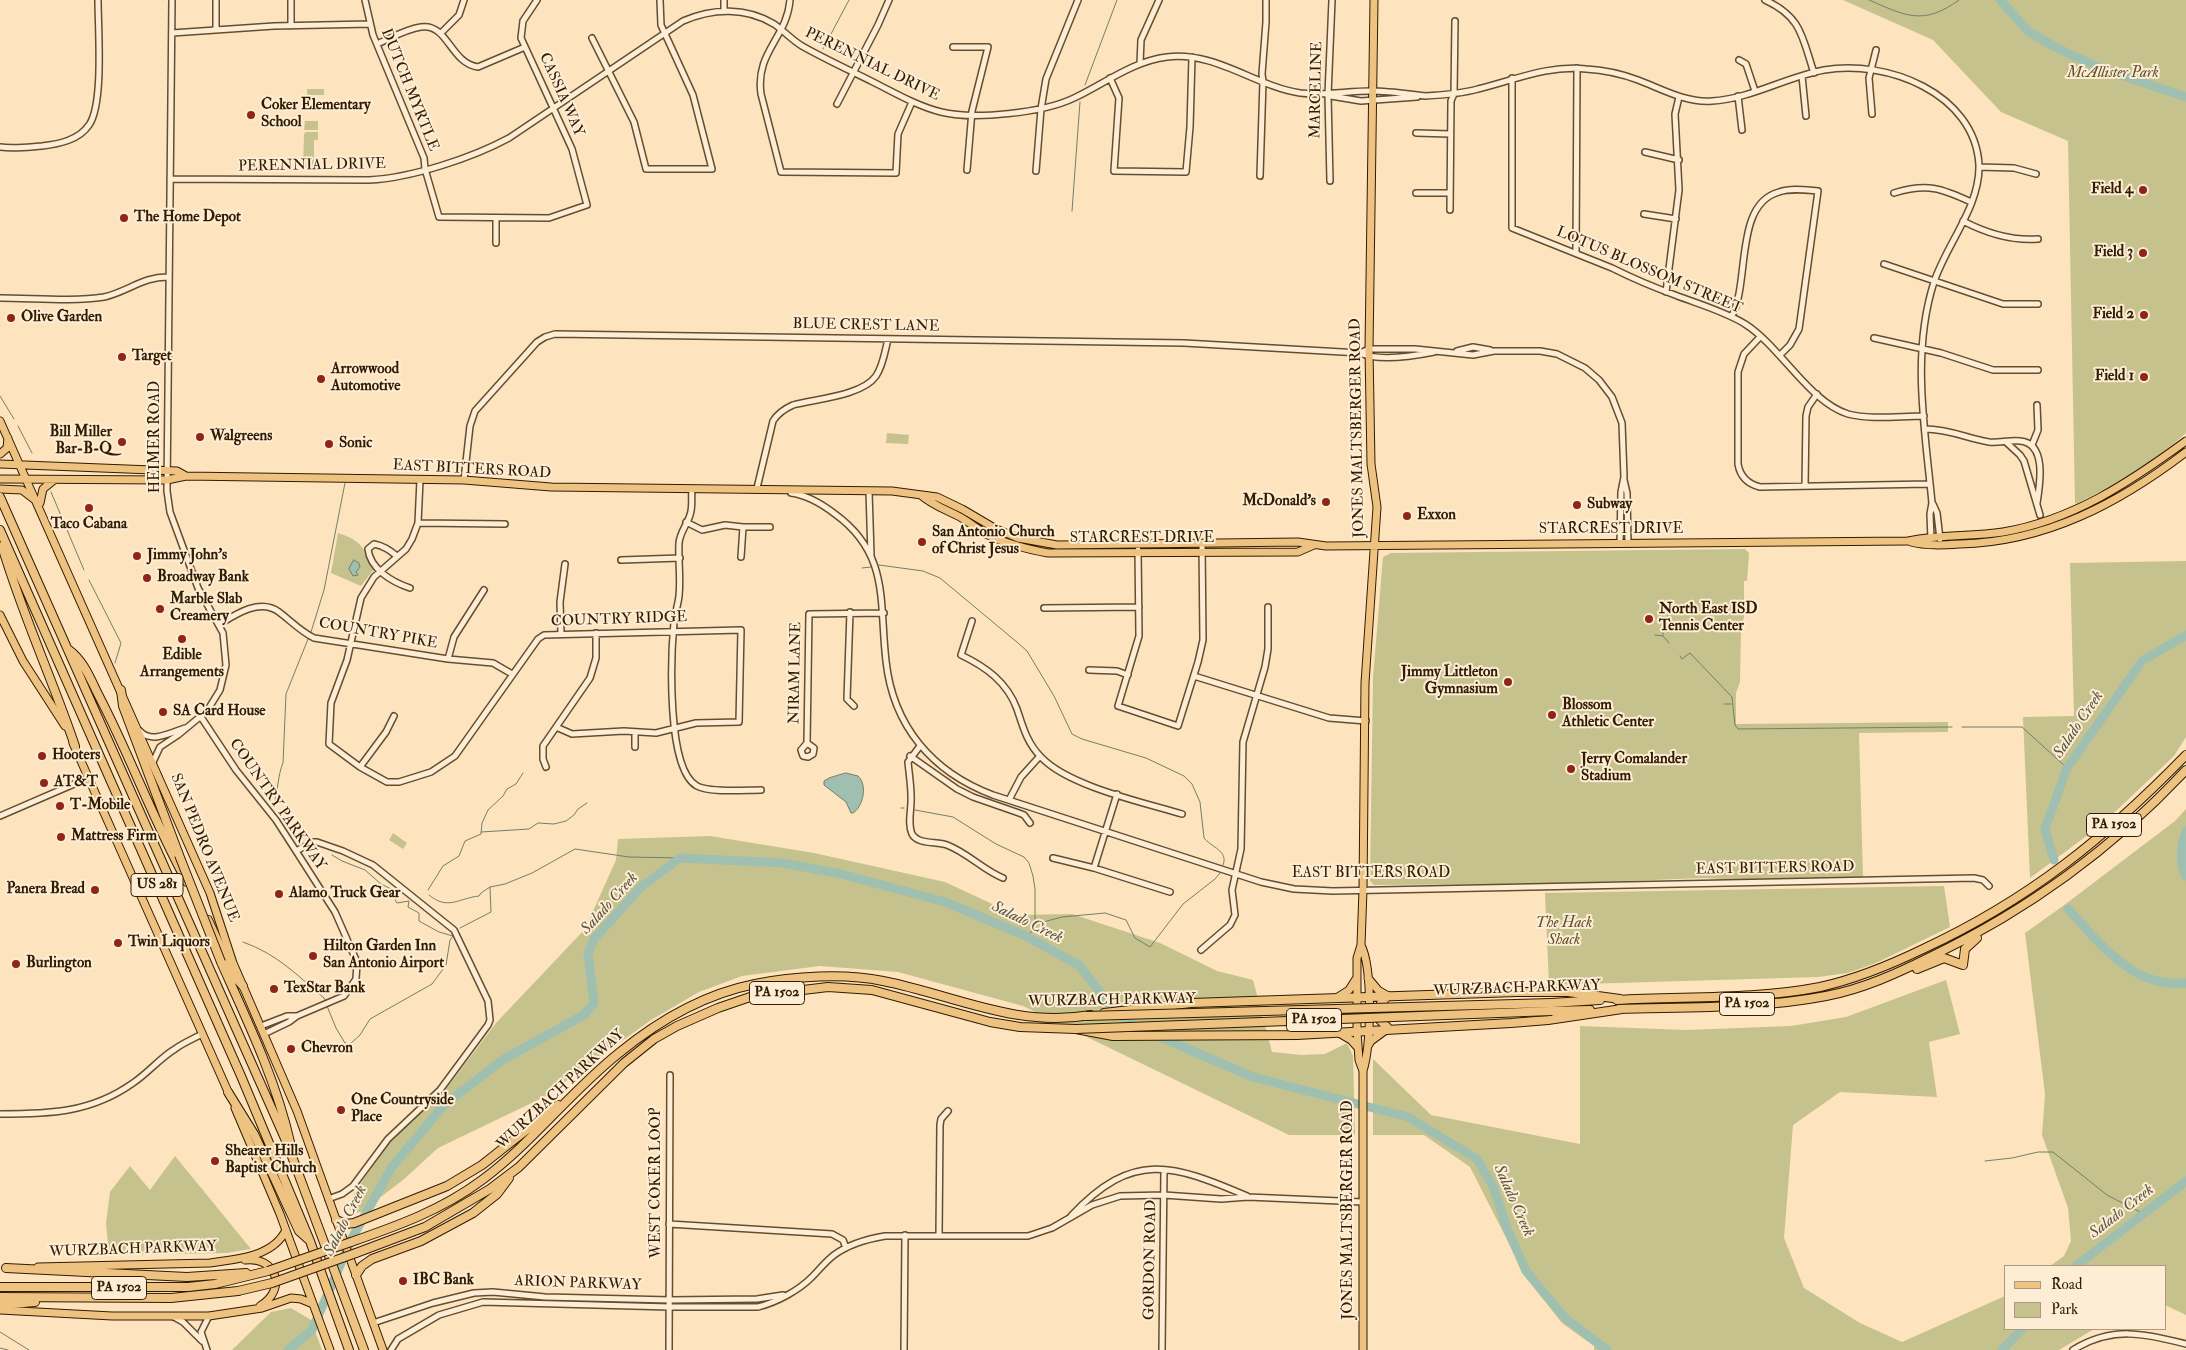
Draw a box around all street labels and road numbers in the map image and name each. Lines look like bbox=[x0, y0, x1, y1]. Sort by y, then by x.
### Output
street label: PERENNIAL DRIVE bbox=[802, 25, 942, 105]
street label: DUTCH MYRTLE bbox=[376, 26, 442, 154]
street label: MARCELINE bbox=[1307, 41, 1327, 139]
street label: CASSIA WAY bbox=[535, 50, 587, 140]
street label: PERENNIAL DRIVE bbox=[238, 156, 386, 176]
street label: LOTUS BLOSSOM STREET bbox=[1553, 224, 1745, 318]
street label: BLUE CREST LANE bbox=[792, 316, 940, 336]
street label: JONES MALTSBERGER ROAD bbox=[1347, 318, 1369, 538]
street label: HEIMER ROAD bbox=[147, 381, 165, 493]
street label: EAST BITTERS ROAD bbox=[392, 457, 552, 483]
street label: STARCREST DRIVE bbox=[1539, 521, 1683, 539]
street label: STARCREST DRIVE bbox=[1070, 530, 1214, 548]
street label: COUNTRY RIDGE bbox=[550, 609, 688, 631]
street label: COUNTRY PIKE bbox=[317, 615, 439, 653]
street label: NIRAM LANE bbox=[786, 622, 806, 724]
street label: COUNTRY PARKWAY bbox=[225, 736, 329, 874]
street label: SAN PEDRO AVENUE bbox=[166, 771, 242, 925]
road number: PA 1502 bbox=[2086, 814, 2142, 836]
street label: EAST BITTERS ROAD bbox=[1696, 859, 1854, 879]
street label: EAST BITTERS ROAD bbox=[1292, 865, 1450, 883]
road number: US 281 bbox=[131, 874, 183, 896]
street label: WURZBACH PARKWAY bbox=[1433, 977, 1601, 1001]
road number: PA 1502 bbox=[750, 981, 804, 1004]
street label: WURZBACH PARKWAY bbox=[1028, 991, 1196, 1011]
road number: PA 1502 bbox=[1720, 992, 1774, 1016]
road number: PA 1502 bbox=[1286, 1008, 1342, 1032]
street label: WURZBACH PARKWAY bbox=[493, 1026, 629, 1154]
street label: JONES MALTSBERGER ROAD bbox=[1340, 1100, 1358, 1320]
street label: WEST COKER LOOP bbox=[648, 1108, 666, 1258]
street label: GORDON ROAD bbox=[1141, 1200, 1161, 1320]
street label: WURZBACH PARKWAY bbox=[49, 1238, 217, 1262]
street label: ARION PARKWAY bbox=[514, 1273, 642, 1295]
road number: PA 1502 bbox=[92, 1276, 146, 1300]

